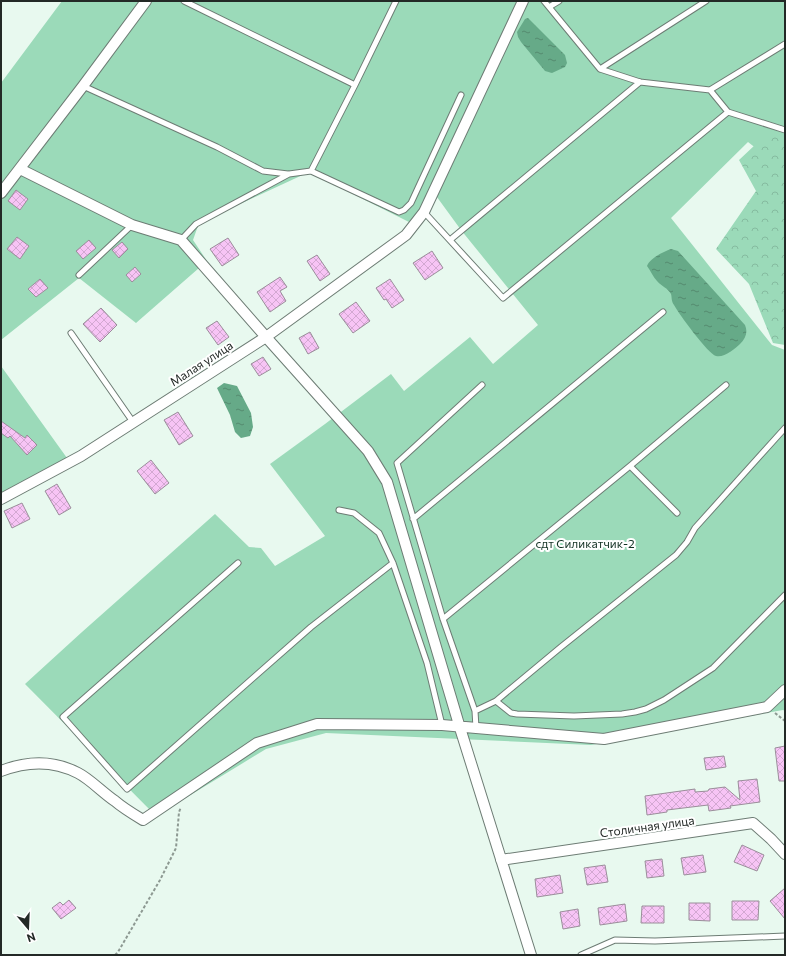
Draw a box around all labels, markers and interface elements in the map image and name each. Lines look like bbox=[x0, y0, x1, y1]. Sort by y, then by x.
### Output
street label: Малая улица bbox=[167, 337, 235, 389]
park label: сдт Силикатчик-2 bbox=[535, 536, 635, 550]
street label: Столичная улица bbox=[599, 812, 695, 840]
north arrow bbox=[8, 908, 48, 948]
text: N bbox=[25, 930, 37, 945]

